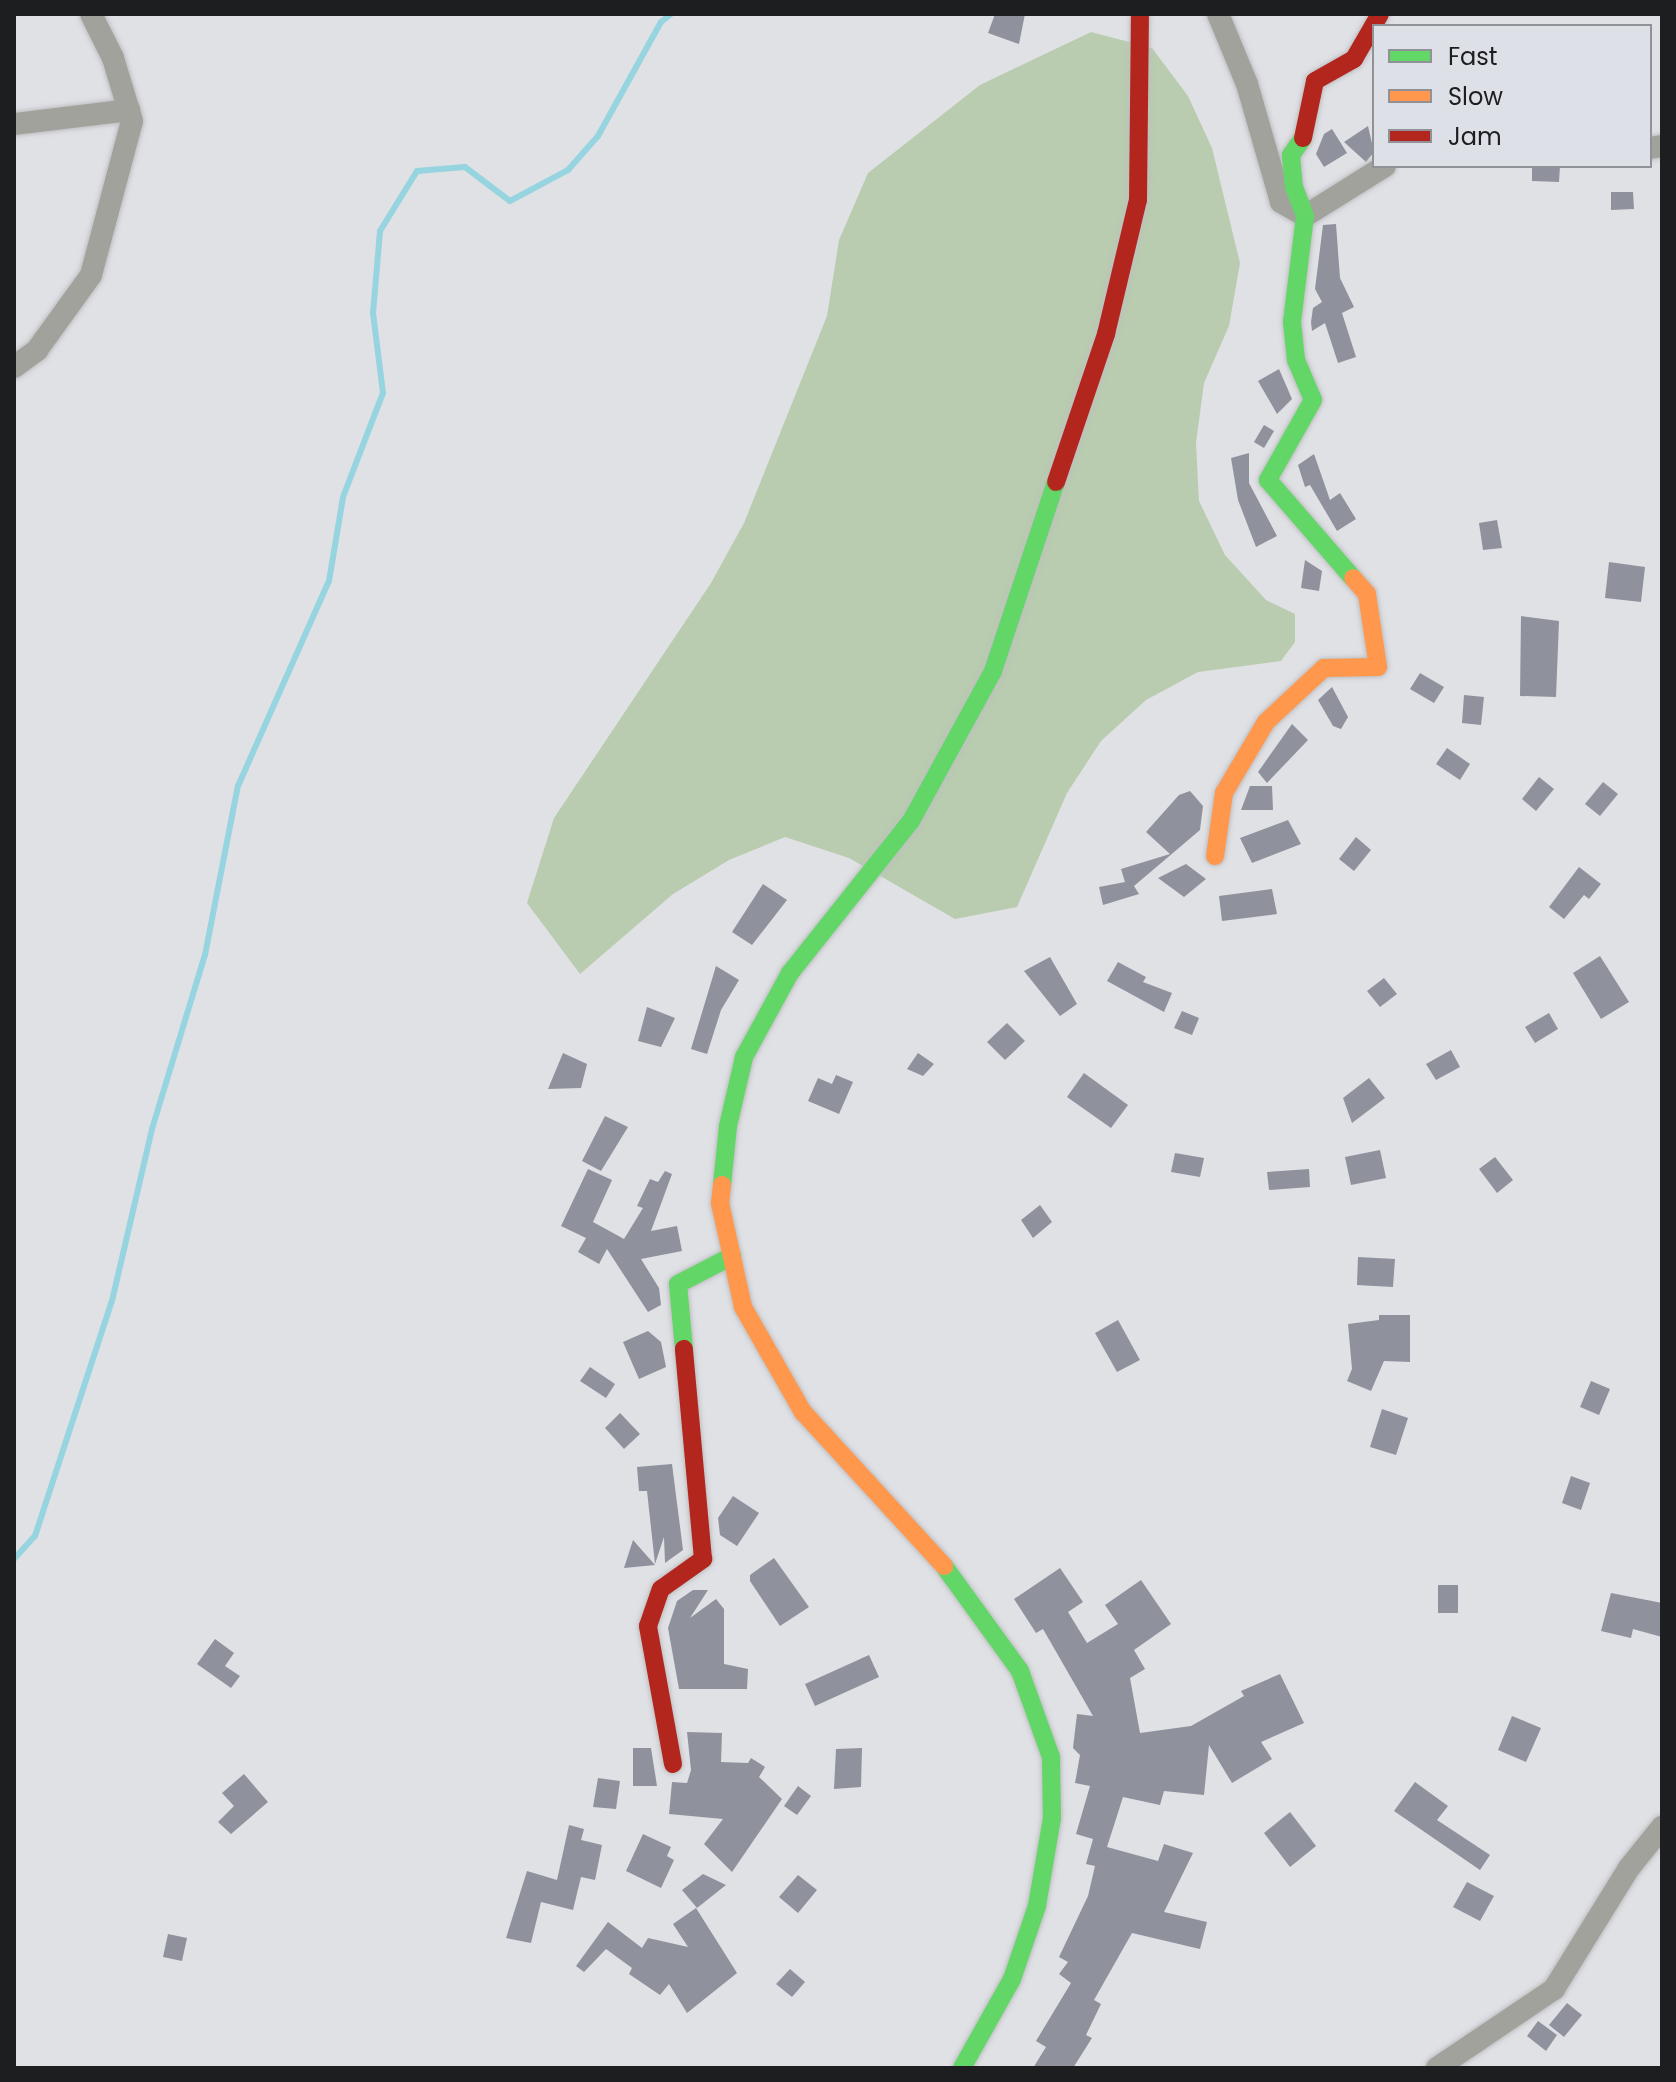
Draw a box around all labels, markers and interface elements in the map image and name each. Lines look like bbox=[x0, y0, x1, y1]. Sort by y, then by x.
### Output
legend bbox=[1372, 24, 1652, 168]
text: Fast bbox=[1448, 40, 1498, 73]
text: Slow bbox=[1448, 80, 1503, 113]
text: Jam bbox=[1448, 120, 1502, 153]

